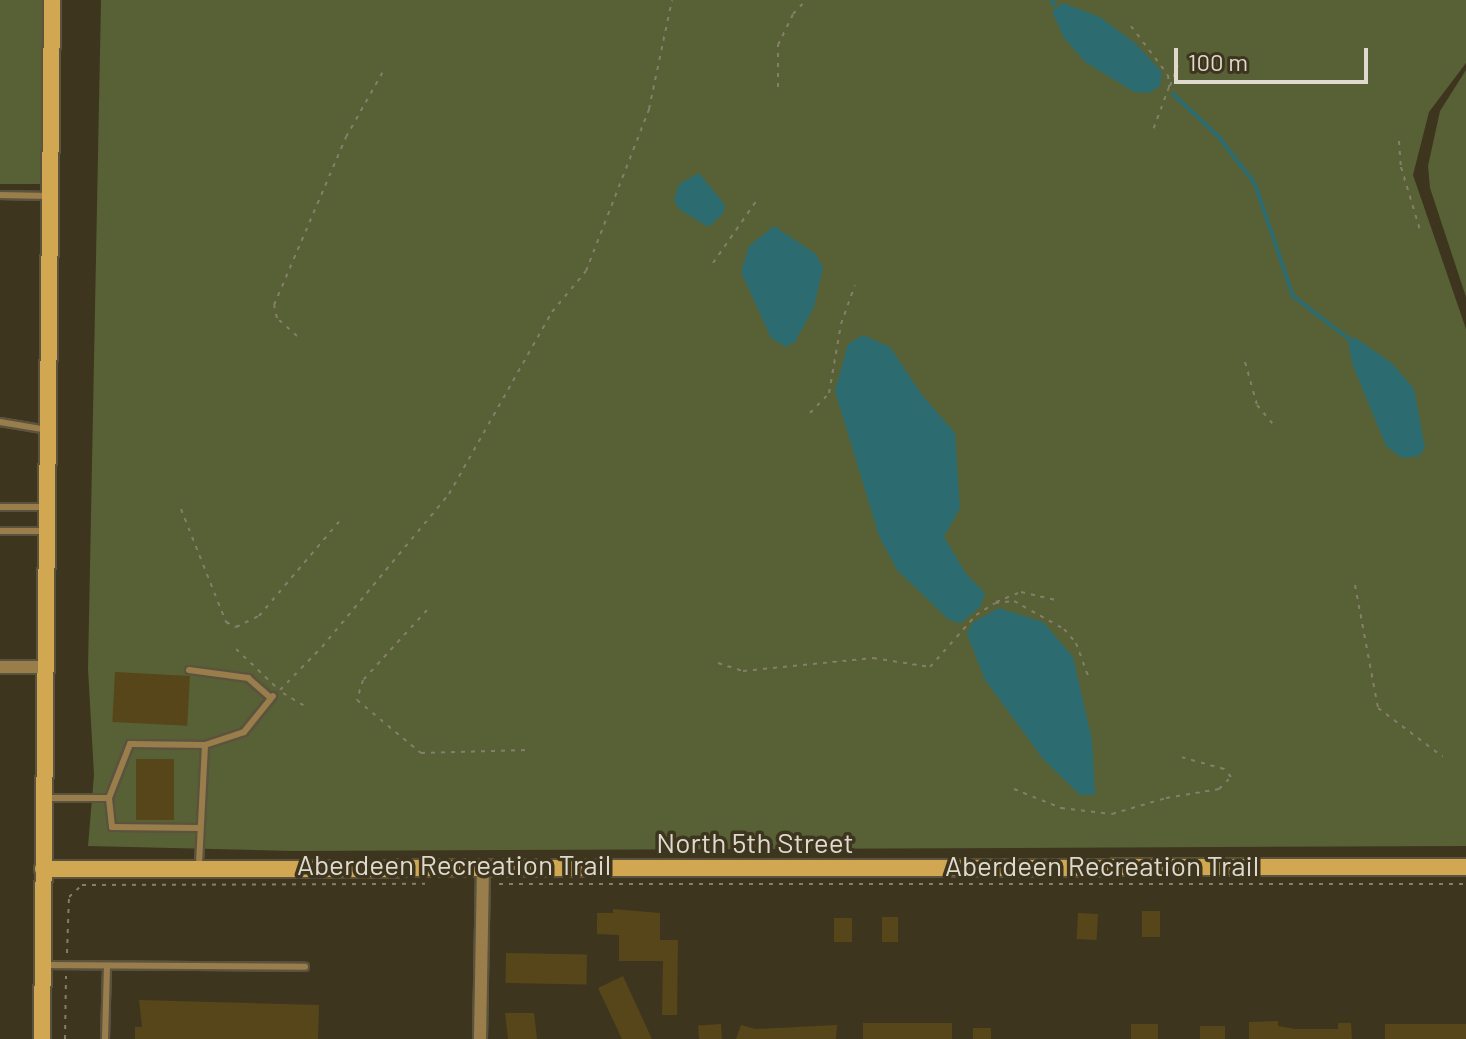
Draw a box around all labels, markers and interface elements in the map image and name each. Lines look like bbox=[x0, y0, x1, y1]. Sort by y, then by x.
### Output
scale bar bbox=[1178, 32, 1372, 82]
text: 100 m bbox=[1188, 47, 1248, 76]
street label: North 5th Street bbox=[656, 825, 854, 859]
street label: Aberdeen Recreation Trail bbox=[297, 847, 611, 881]
street label: Aberdeen Recreation Trail bbox=[945, 848, 1259, 882]

